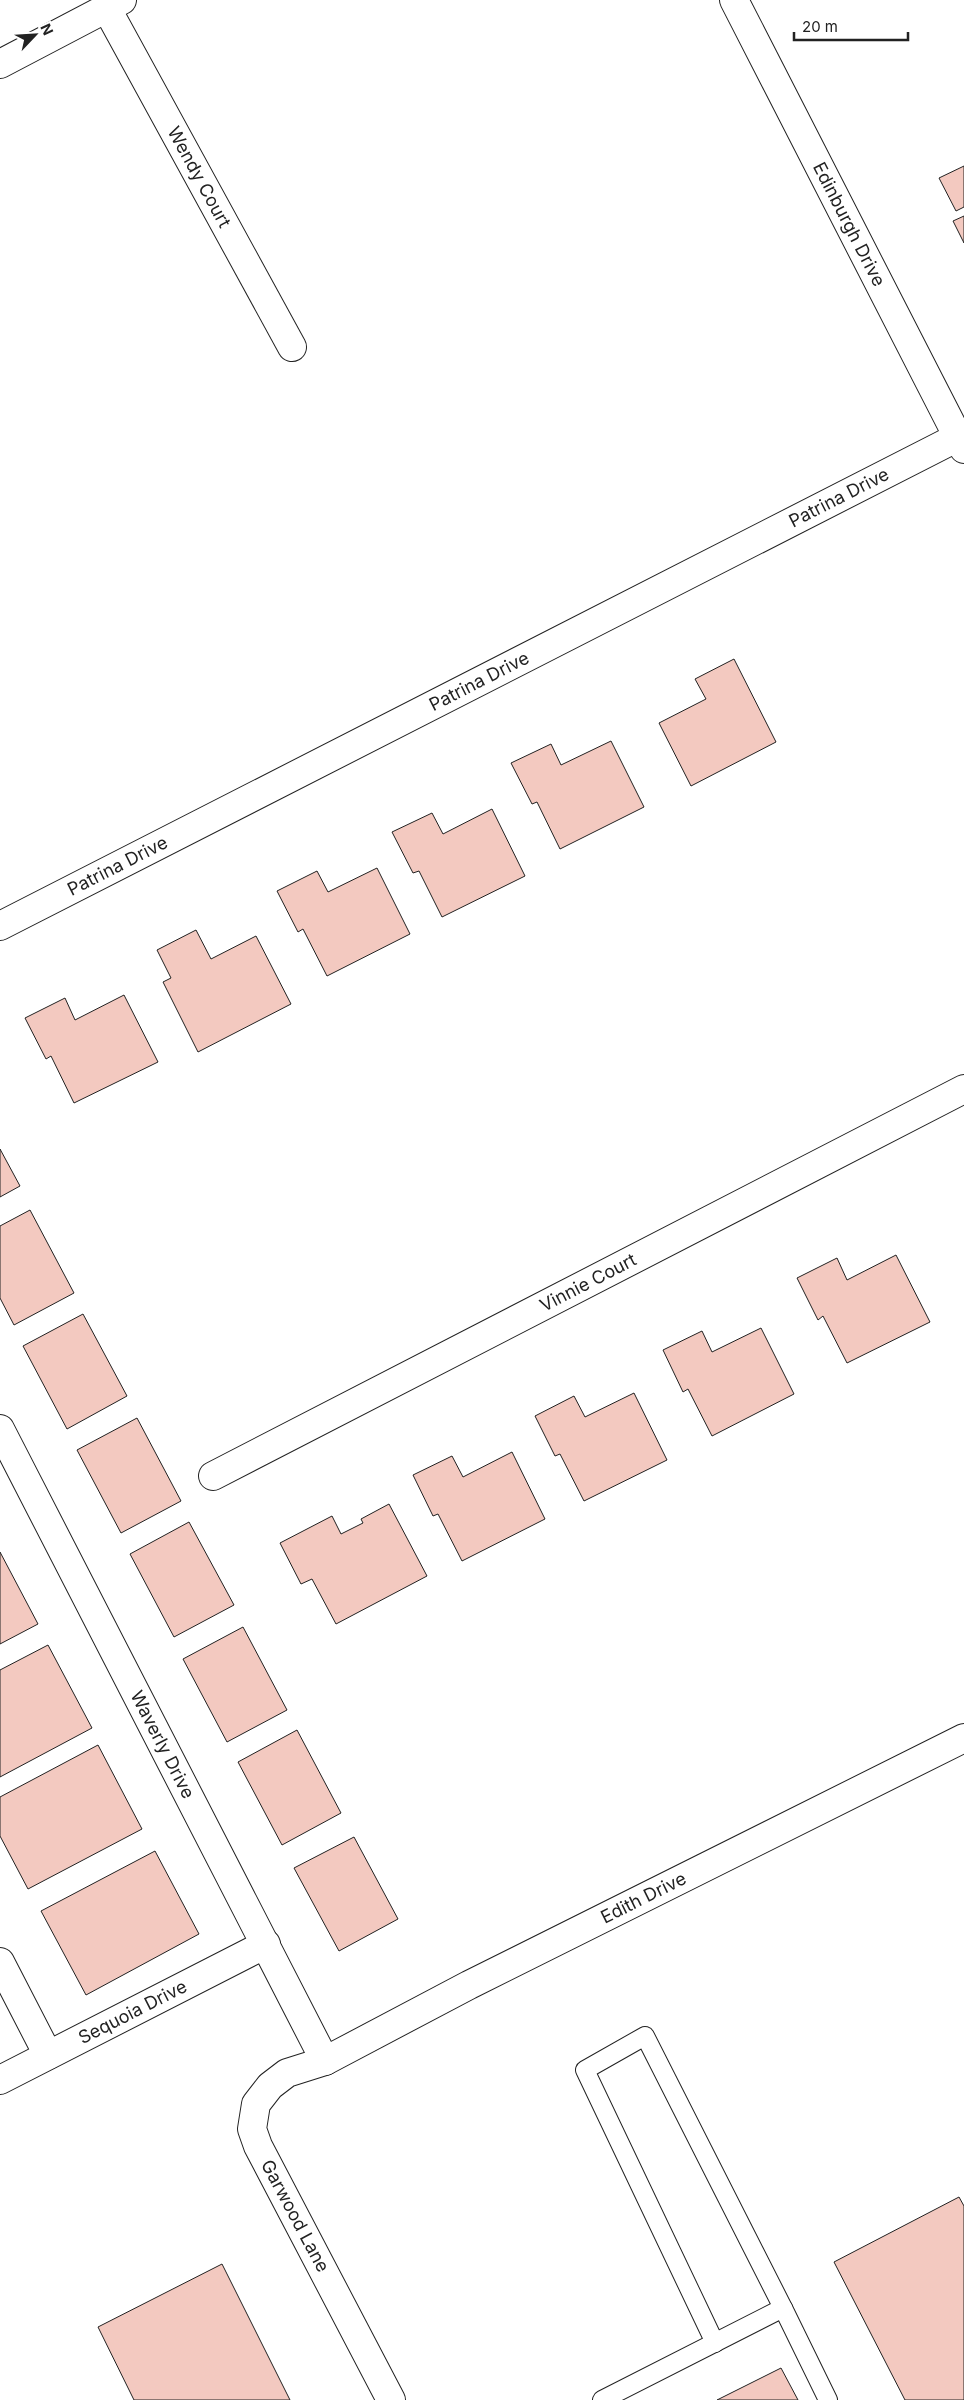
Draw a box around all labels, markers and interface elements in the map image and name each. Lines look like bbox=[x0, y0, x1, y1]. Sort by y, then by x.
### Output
north arrow bbox=[10, 10, 60, 60]
scale bar bbox=[794, 10, 908, 42]
text: 20 m bbox=[802, 17, 838, 36]
text: N bbox=[37, 21, 57, 38]
street label: Wendy Court bbox=[163, 123, 236, 231]
street label: Edinburgh Drive bbox=[809, 159, 890, 290]
street label: Patrina Drive bbox=[785, 463, 892, 532]
street label: Patrina Drive bbox=[425, 647, 532, 715]
street label: Patrina Drive bbox=[64, 831, 171, 900]
street label: Vinnie Court bbox=[536, 1249, 640, 1316]
street label: Waverly Drive bbox=[126, 1687, 199, 1802]
street label: Edith Drive bbox=[597, 1867, 689, 1928]
street label: Sequoia Drive bbox=[75, 1975, 190, 2048]
street label: Garwood Lane bbox=[257, 2156, 334, 2275]

